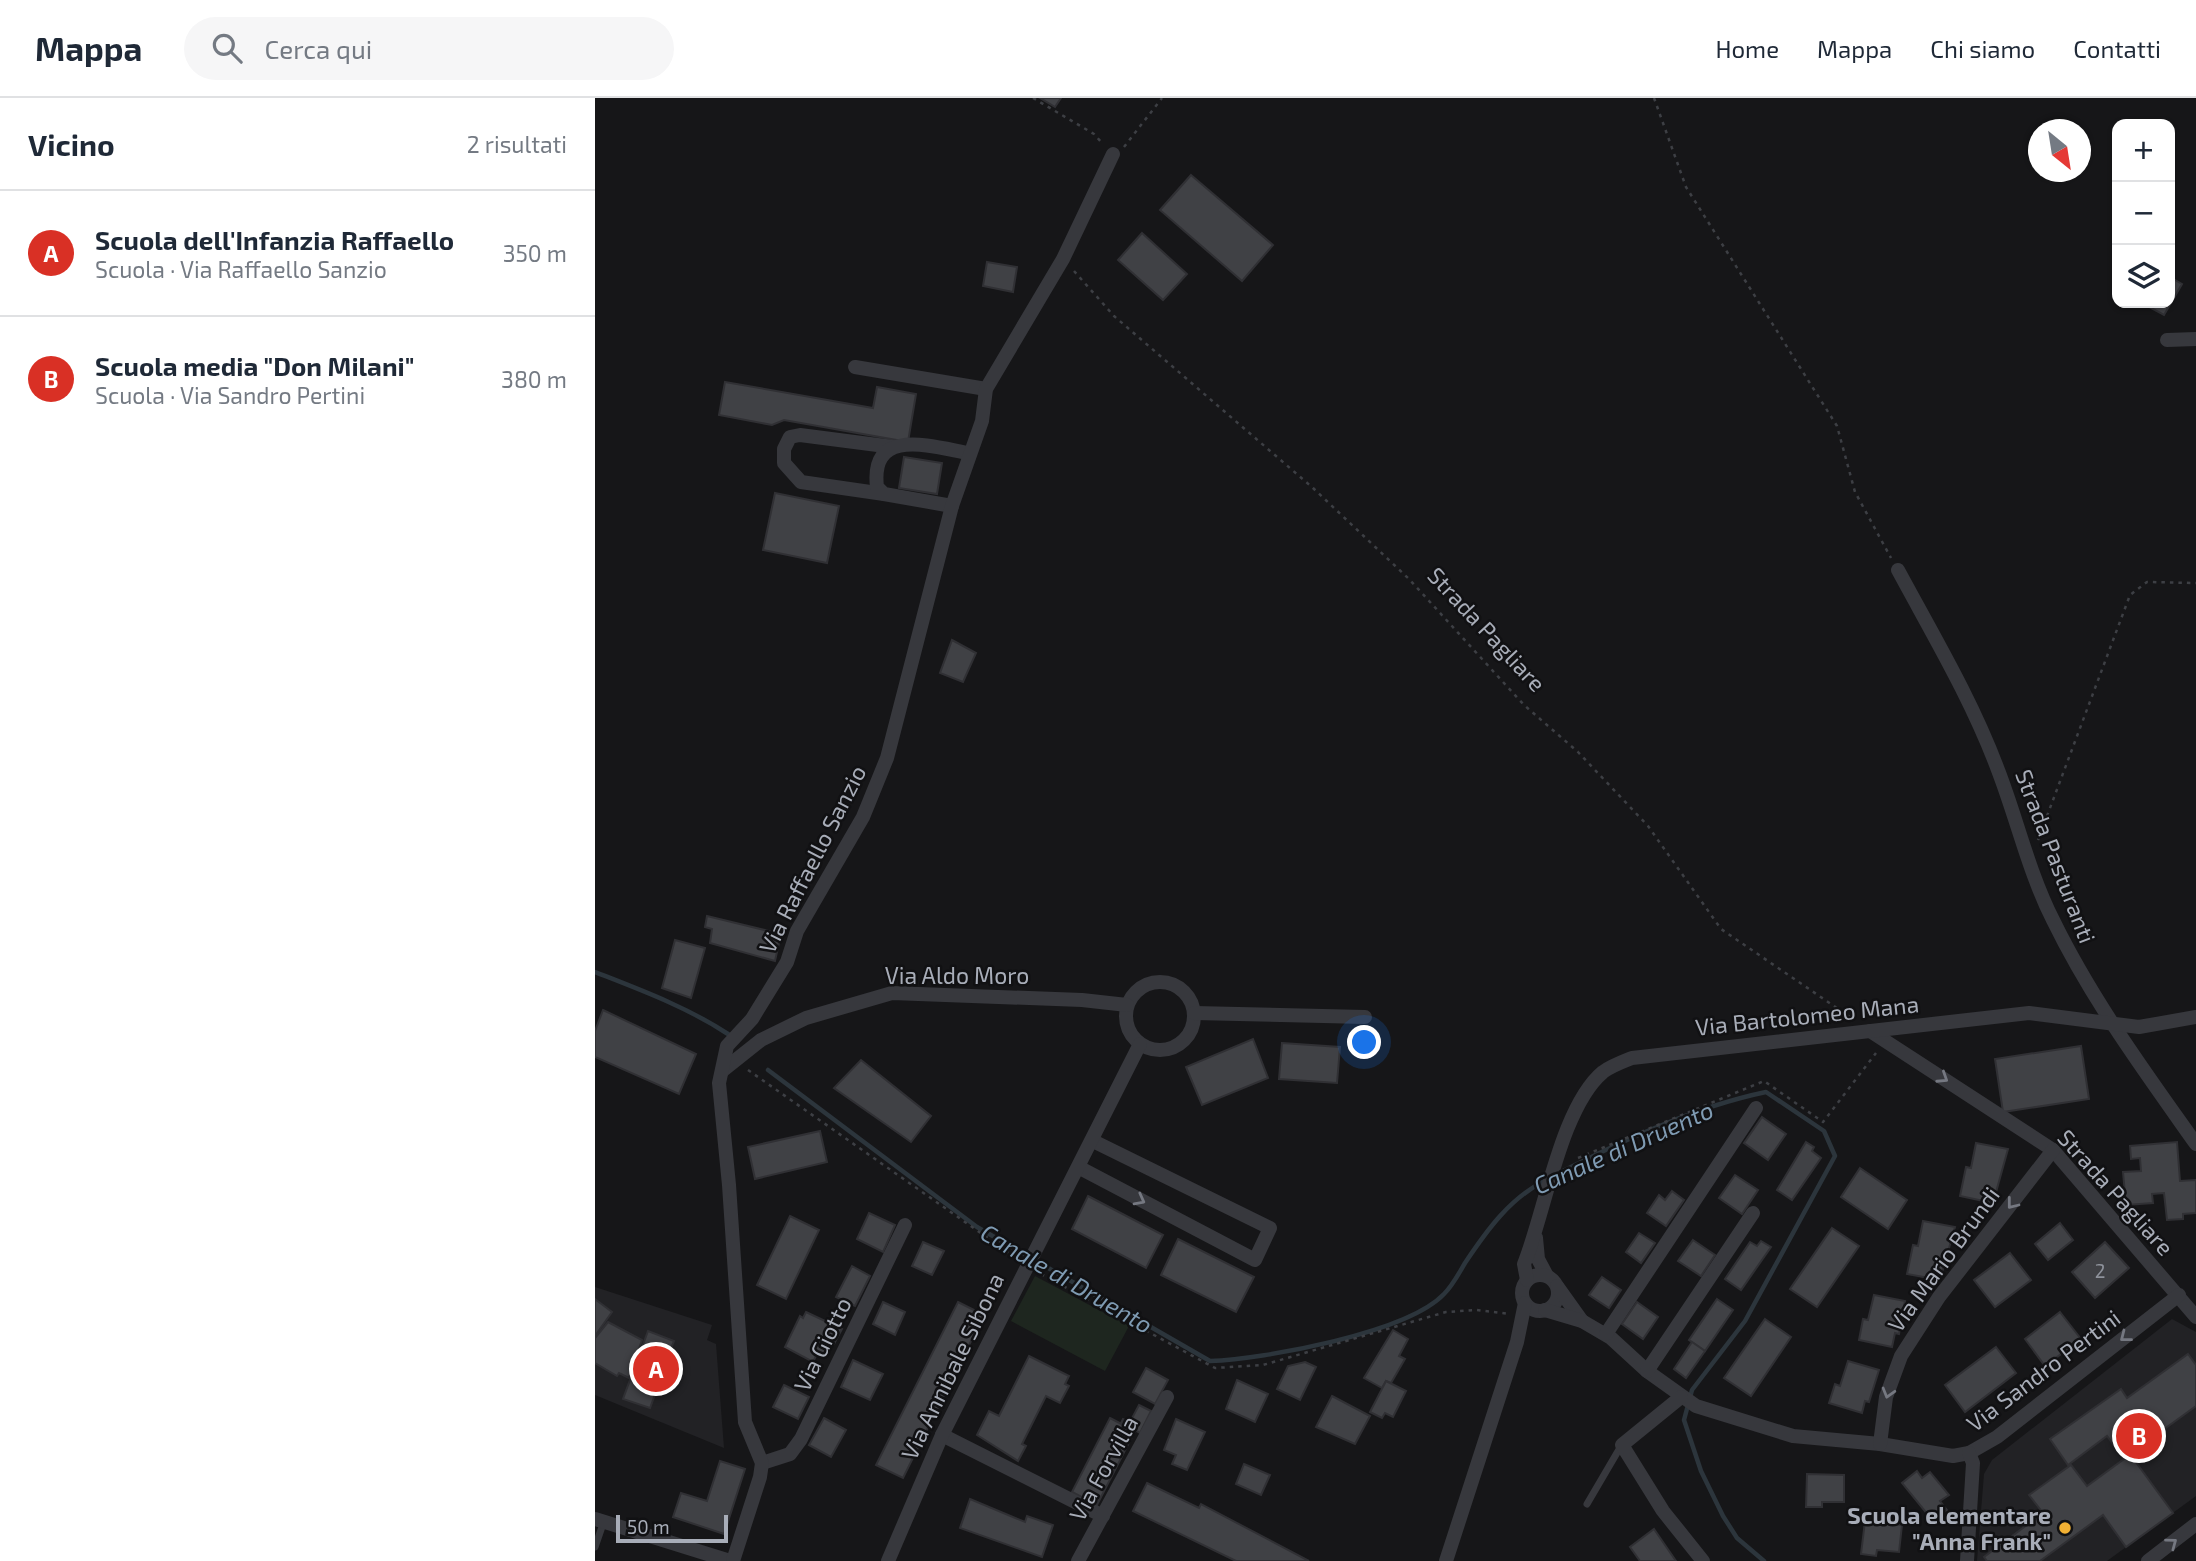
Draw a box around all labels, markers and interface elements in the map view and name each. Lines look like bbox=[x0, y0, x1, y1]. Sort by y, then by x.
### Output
search box bbox=[184, 17, 674, 80]
text: Mappa bbox=[35, 28, 142, 68]
icon: search bbox=[208, 29, 246, 67]
text: Cerca qui bbox=[264, 33, 372, 64]
text: Home bbox=[1715, 34, 1779, 63]
text: Mappa bbox=[1817, 34, 1892, 63]
text: Chi siamo bbox=[1930, 34, 2035, 63]
text: Contatti bbox=[2073, 34, 2161, 63]
north arrow bbox=[2028, 119, 2091, 182]
map controls bbox=[2112, 119, 2175, 308]
button: + bbox=[2112, 119, 2175, 182]
text: Vicino bbox=[28, 126, 115, 162]
text: 2 risultati bbox=[467, 130, 567, 158]
button: − bbox=[2112, 182, 2175, 245]
text: Scuola dell'Infanzia Raffaello bbox=[95, 224, 454, 255]
text: A bbox=[43, 239, 59, 267]
text: 350 m bbox=[503, 239, 567, 267]
button: layers bbox=[2112, 245, 2175, 308]
text: Scuola · Via Raffaello Sanzio bbox=[95, 255, 387, 283]
text: Scuola media "Don Milani" bbox=[95, 350, 414, 381]
text: B bbox=[44, 365, 58, 393]
text: 380 m bbox=[501, 365, 567, 393]
text: Scuola · Via Sandro Pertini bbox=[95, 381, 365, 409]
street label: Strada Pagliare bbox=[1422, 561, 1552, 697]
street label: Via Raffaello Sanzio bbox=[753, 760, 871, 958]
street label: Strada Pasturanti bbox=[2010, 765, 2102, 947]
street label: Via Aldo Moro bbox=[885, 961, 1029, 989]
street label: Via Bartolomeo Mana bbox=[1694, 989, 1920, 1041]
your location bbox=[1347, 1025, 1381, 1059]
one-way arrow bbox=[1935, 1070, 1948, 1083]
water label: Canale di Druento bbox=[1529, 1094, 1717, 1200]
street label: Strada Pagliare bbox=[2052, 1123, 2180, 1261]
street label: Via Mario Brundi bbox=[1881, 1181, 2005, 1337]
one-way arrow bbox=[1133, 1191, 1145, 1205]
one-way arrow bbox=[2007, 1196, 2020, 1208]
water label: Canale di Druento bbox=[976, 1217, 1158, 1339]
house number: 2 bbox=[2095, 1259, 2105, 1282]
street label: Via Annibale Sibona bbox=[895, 1268, 1009, 1464]
street label: Via Giotto bbox=[787, 1292, 857, 1396]
street label: Via Sandro Pertini bbox=[1961, 1303, 2125, 1437]
one-way arrow bbox=[2120, 1328, 2132, 1341]
pin: A bbox=[633, 1343, 679, 1395]
one-way arrow bbox=[1882, 1387, 1897, 1399]
street label: Via Forvilla bbox=[1063, 1410, 1143, 1526]
pin: B bbox=[2116, 1410, 2162, 1462]
place label: Scuola elementare "Anna Frank" bbox=[1847, 1501, 2051, 1555]
scale bar bbox=[616, 1512, 728, 1544]
text: 50 m bbox=[627, 1515, 670, 1538]
marker: Scuola elementare "Anna Frank" bbox=[2057, 1520, 2073, 1536]
one-way arrow bbox=[2164, 1538, 2177, 1551]

